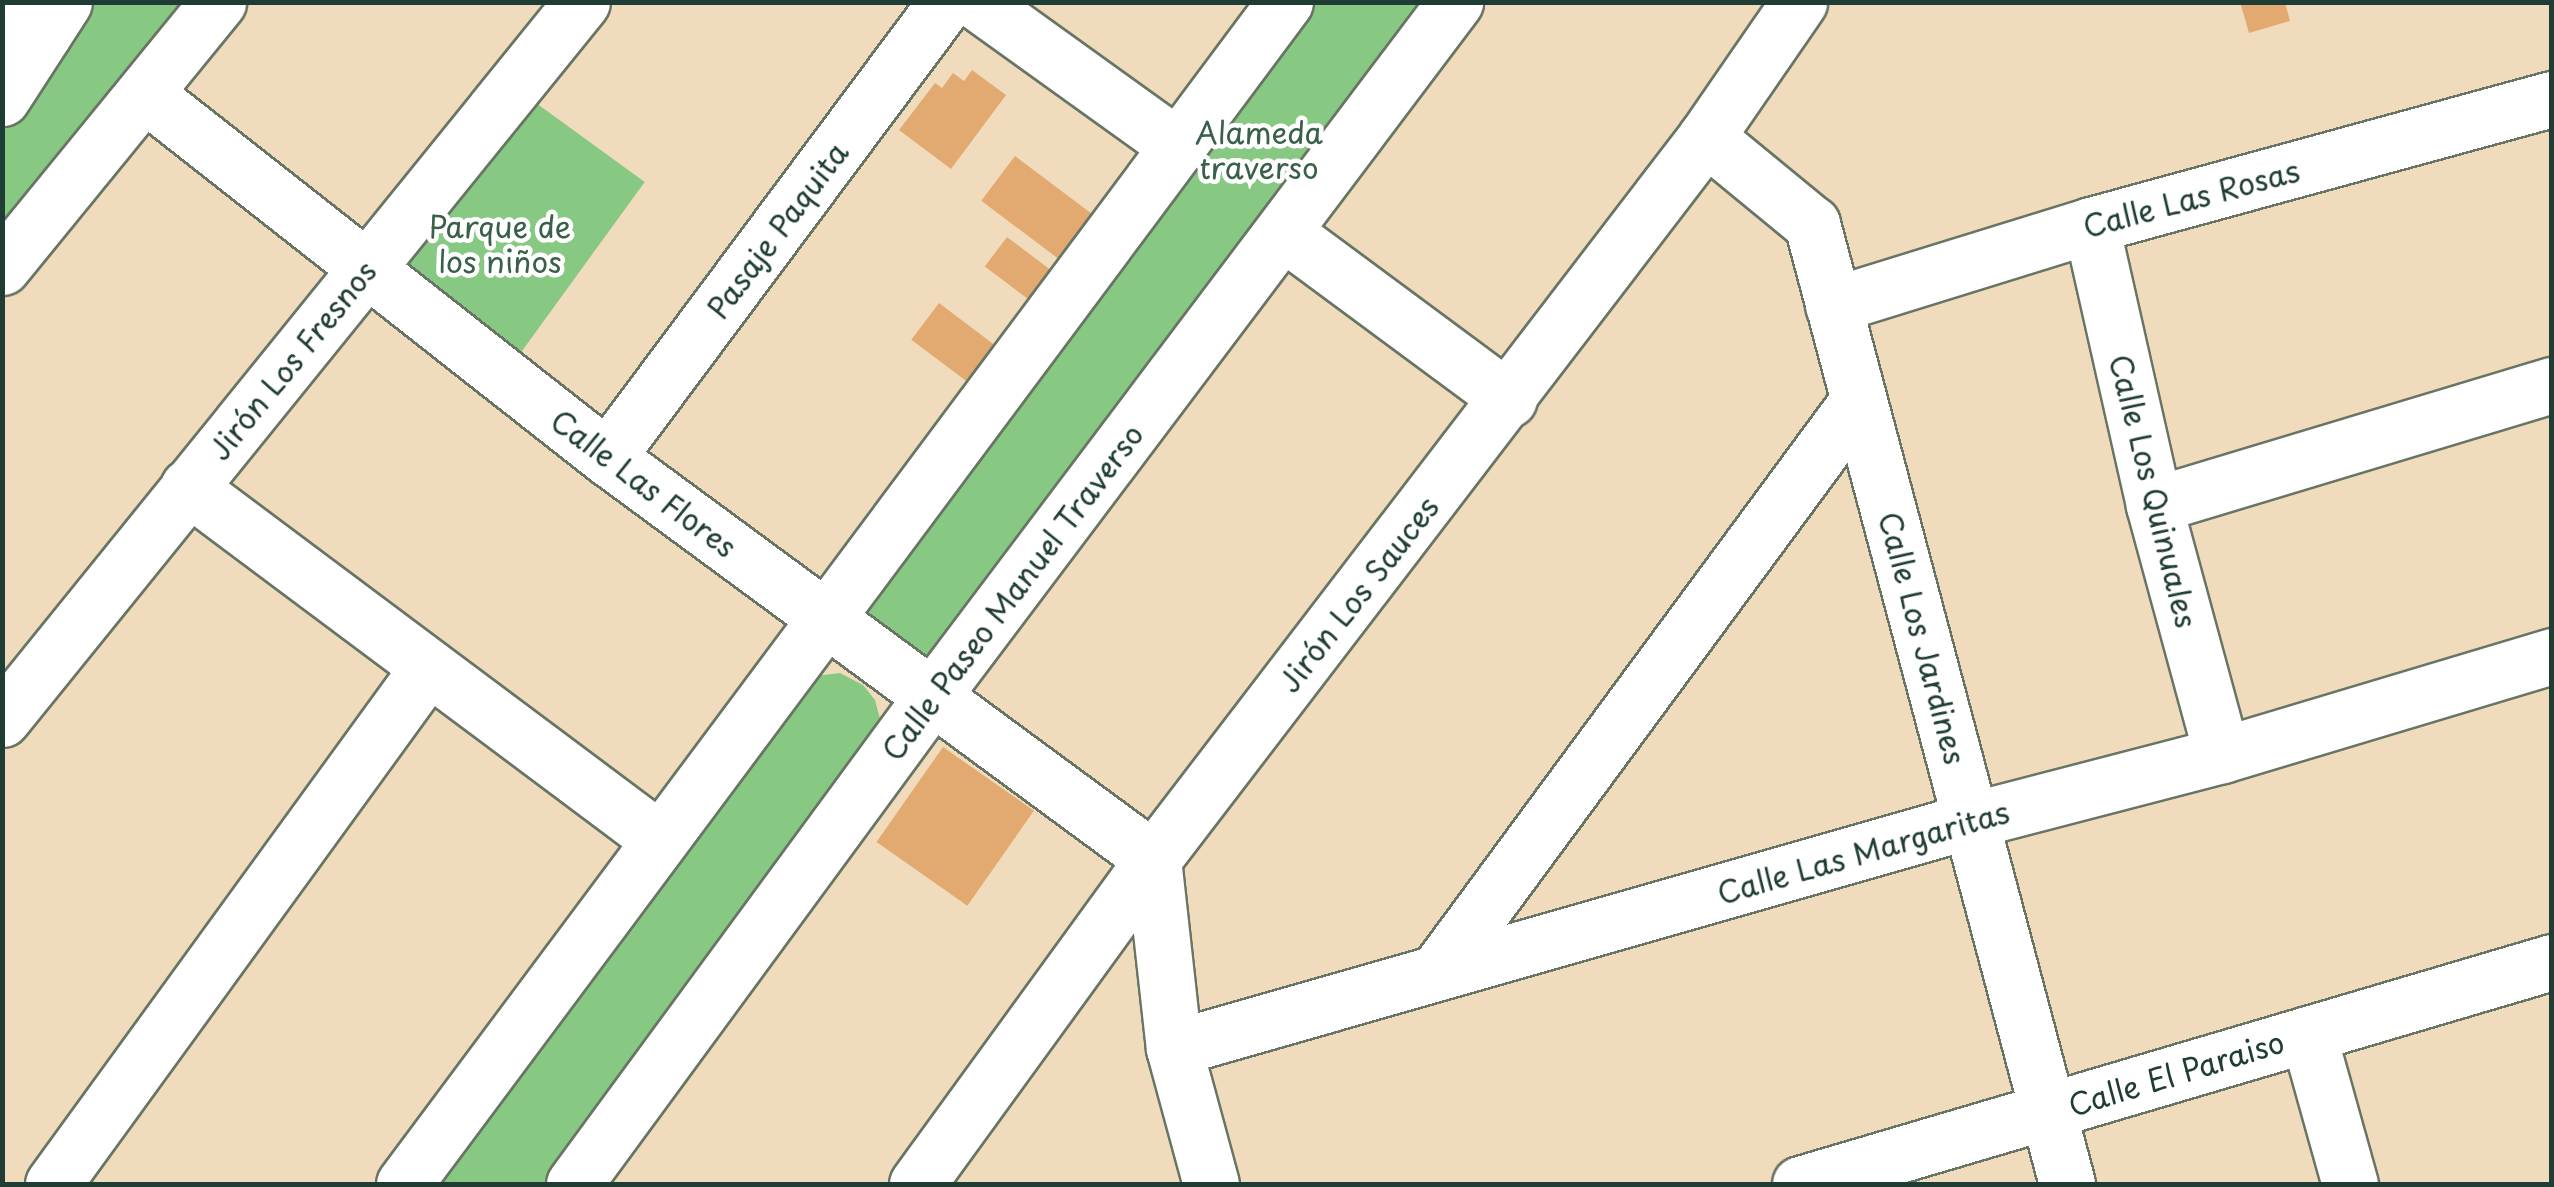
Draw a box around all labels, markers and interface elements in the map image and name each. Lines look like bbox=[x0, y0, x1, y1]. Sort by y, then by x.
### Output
park label: Alameda traverso bbox=[1195, 114, 1323, 184]
street label: Pasaje Paquita bbox=[699, 135, 855, 325]
street label: Calle Las Rosas bbox=[2078, 152, 2304, 244]
park label: Parque de los niños bbox=[429, 208, 571, 278]
street label: Jirón Los Fresnos bbox=[200, 252, 384, 468]
street label: Calle Los Quinuales bbox=[2102, 349, 2206, 633]
street label: Calle Las Flores bbox=[543, 401, 745, 565]
street label: Calle Paseo Manuel Traverso bbox=[872, 414, 1152, 770]
street label: Jirón Los Sauces bbox=[1271, 489, 1445, 699]
street label: Calle Los Jardines bbox=[1872, 506, 1974, 770]
street label: Calle Las Margaritas bbox=[1711, 793, 2015, 911]
street label: Calle El Paraiso bbox=[2063, 1023, 2289, 1123]

